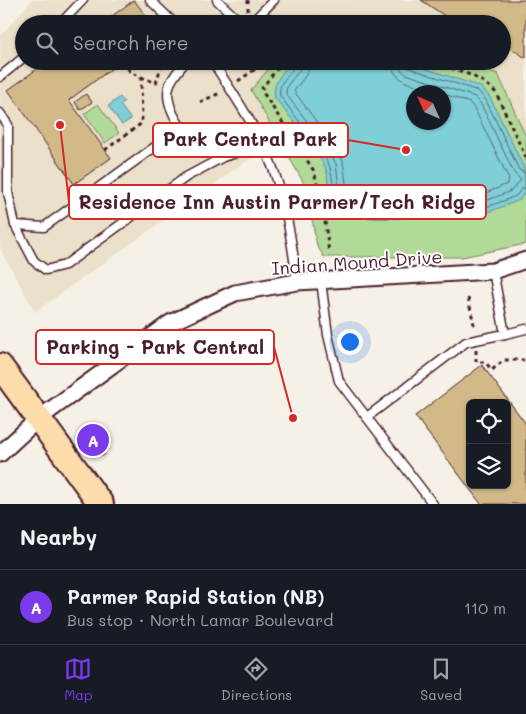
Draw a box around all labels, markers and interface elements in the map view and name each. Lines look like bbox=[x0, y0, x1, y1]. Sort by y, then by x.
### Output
search box bbox=[15, 15, 511, 70]
icon: search bbox=[33, 29, 61, 57]
text: Search here bbox=[73, 30, 189, 55]
north arrow bbox=[406, 85, 451, 130]
callout: Park Central Park bbox=[153, 123, 348, 157]
text: Park Central Park bbox=[163, 126, 337, 151]
callout: Residence Inn Austin Parmer/Tech Ridge bbox=[69, 185, 486, 219]
text: Residence Inn Austin Parmer/Tech Ridge bbox=[79, 189, 475, 214]
street label: Indian Mound Drive bbox=[271, 244, 443, 280]
your location bbox=[337, 329, 363, 355]
callout: Parking - Park Central bbox=[36, 330, 274, 364]
text: Parking - Park Central bbox=[46, 334, 264, 359]
map controls bbox=[466, 399, 511, 489]
button: locate bbox=[466, 399, 511, 444]
pin: A bbox=[77, 421, 109, 459]
button: layers bbox=[466, 444, 511, 489]
text: Nearby bbox=[20, 523, 97, 550]
text: Parmer Rapid Station (NB) bbox=[67, 584, 324, 609]
text: A bbox=[30, 597, 42, 618]
text: 110 m bbox=[464, 597, 506, 618]
text: Bus stop · North Lamar Boulevard bbox=[67, 609, 333, 630]
tab: Map bbox=[64, 655, 93, 704]
tab: Directions bbox=[221, 655, 292, 704]
tab: Saved bbox=[420, 655, 462, 704]

